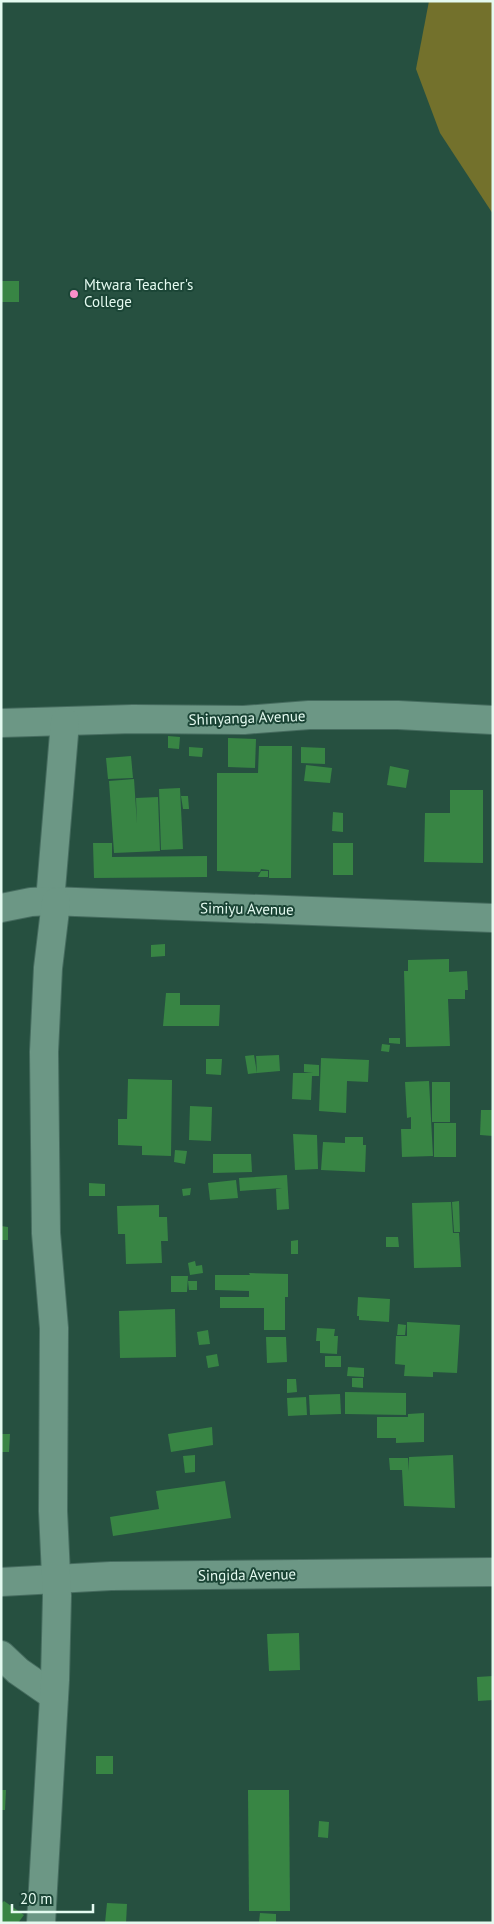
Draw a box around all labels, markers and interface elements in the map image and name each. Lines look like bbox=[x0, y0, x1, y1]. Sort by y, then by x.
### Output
place label: Mtwara Teacher's College bbox=[84, 275, 193, 311]
marker: Mtwara Teacher's College bbox=[68, 288, 80, 300]
street label: Shinyanga Avenue bbox=[188, 706, 306, 729]
street label: Simiyu Avenue bbox=[200, 898, 294, 919]
street label: Singida Avenue bbox=[198, 1564, 296, 1585]
scale bar bbox=[12, 1882, 94, 1914]
text: 20 m bbox=[20, 1889, 53, 1908]

